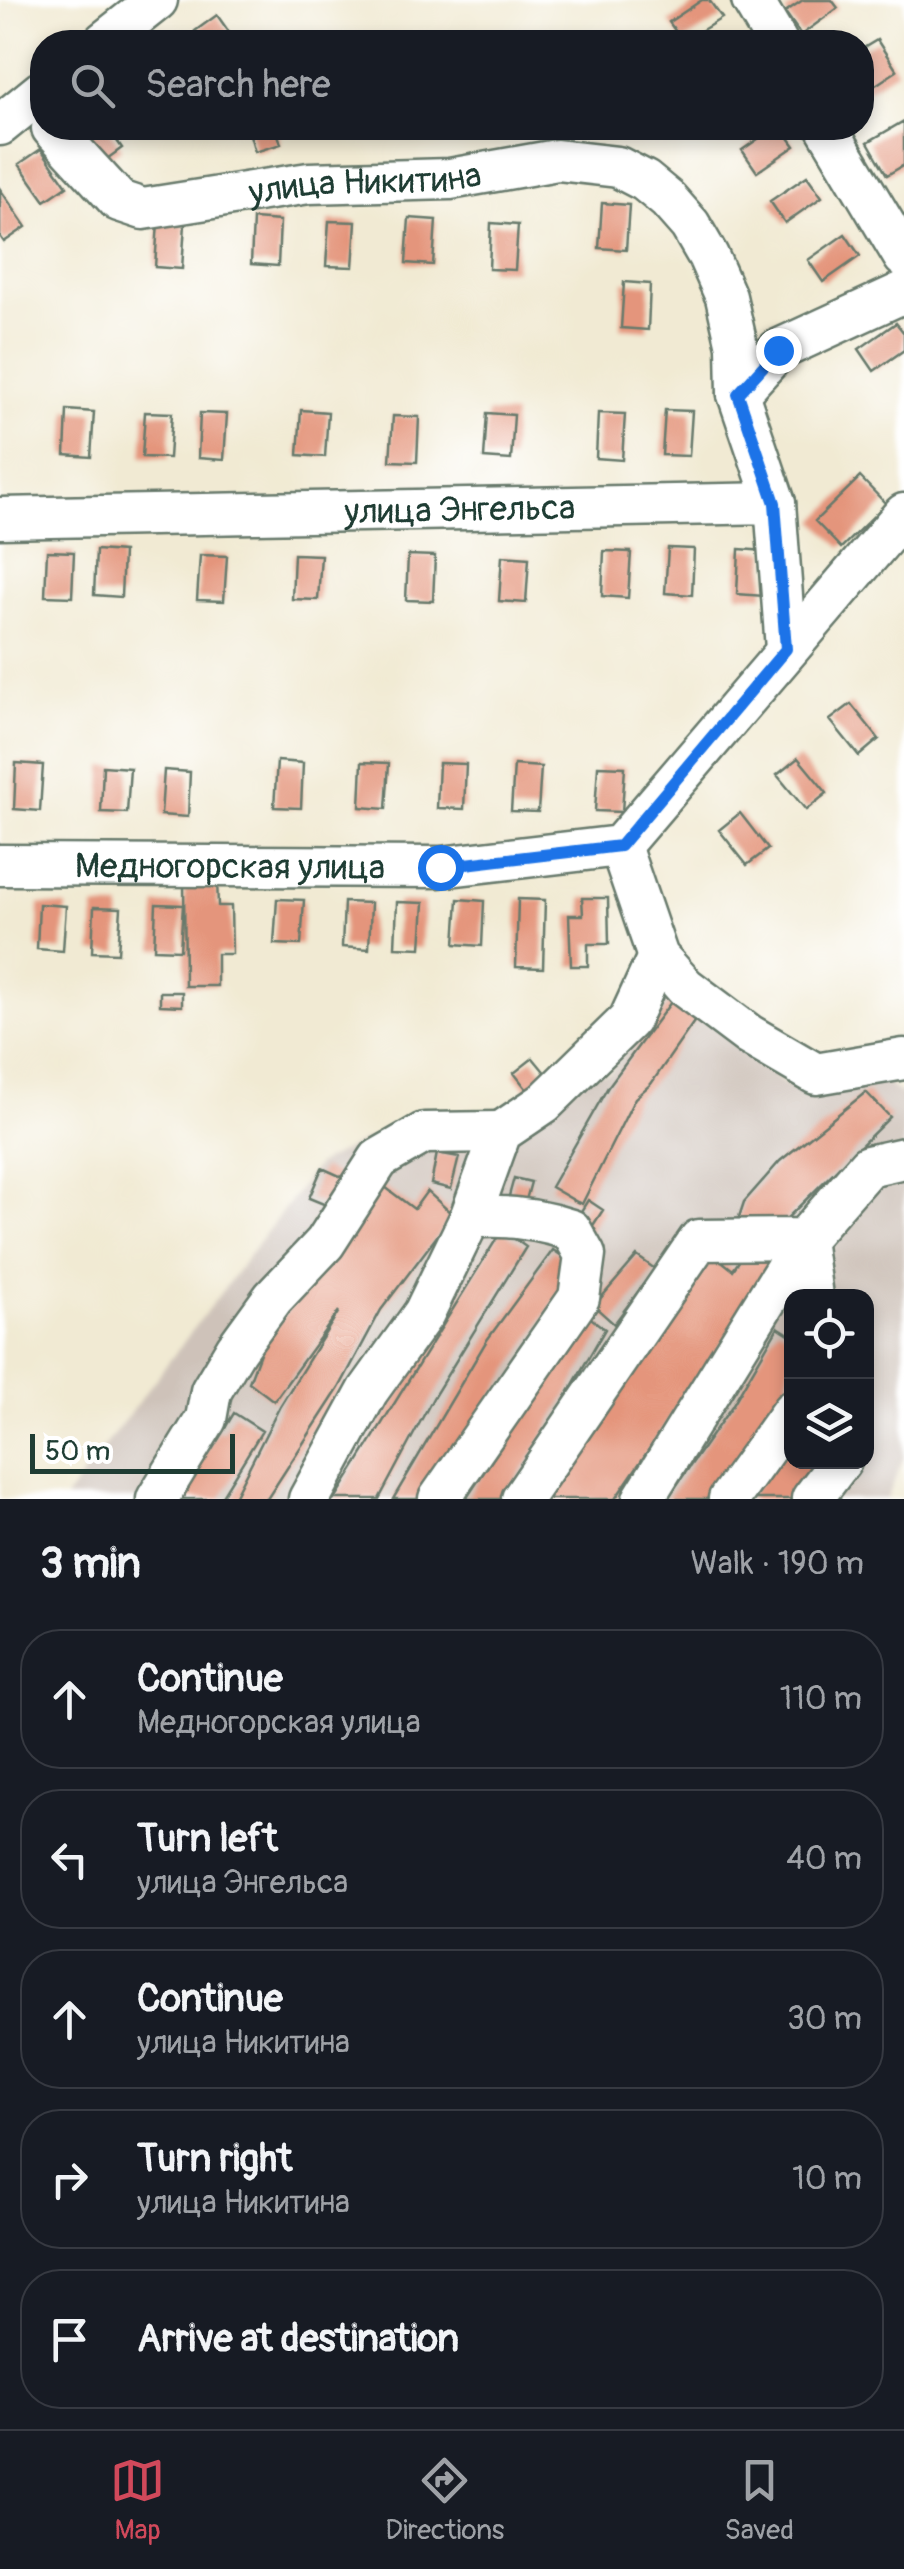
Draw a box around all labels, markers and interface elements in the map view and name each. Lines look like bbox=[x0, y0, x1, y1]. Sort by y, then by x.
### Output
search box bbox=[30, 30, 874, 140]
icon: search bbox=[65, 58, 120, 113]
text: Search here bbox=[145, 61, 331, 109]
street label: улица Никитина bbox=[245, 153, 485, 215]
route end bbox=[756, 328, 802, 374]
street label: улица Энгельса bbox=[343, 486, 576, 534]
street label: Медногорская улица bbox=[75, 844, 385, 890]
route start bbox=[418, 845, 464, 891]
map controls bbox=[784, 1289, 874, 1469]
button: locate bbox=[784, 1289, 874, 1379]
button: layers bbox=[784, 1379, 874, 1469]
scale bar bbox=[30, 1429, 235, 1473]
text: 50 m bbox=[45, 1434, 110, 1469]
text: 3 min bbox=[40, 1538, 141, 1590]
text: Walk · 190 m bbox=[690, 1544, 864, 1584]
text: Continue bbox=[137, 1655, 283, 1703]
icon: ahead bbox=[42, 1672, 97, 1727]
text: 110 m bbox=[780, 1679, 862, 1719]
text: Медногорская улица bbox=[137, 1703, 421, 1743]
text: Turn left bbox=[137, 1815, 278, 1863]
icon: left bbox=[42, 1832, 97, 1887]
text: 40 m bbox=[786, 1839, 862, 1879]
text: улица Энгельса bbox=[137, 1863, 348, 1903]
text: Continue bbox=[137, 1975, 283, 2023]
icon: ahead bbox=[42, 1992, 97, 2047]
text: 30 m bbox=[787, 1999, 862, 2039]
text: улица Никитина bbox=[137, 2023, 350, 2063]
text: Turn right bbox=[137, 2135, 292, 2183]
icon: right bbox=[42, 2152, 97, 2207]
text: 10 m bbox=[792, 2159, 862, 2199]
text: улица Никитина bbox=[137, 2183, 350, 2223]
icon: arrive bbox=[42, 2312, 97, 2367]
text: Arrive at destination bbox=[137, 2315, 459, 2363]
tab: Map bbox=[110, 2453, 165, 2548]
tab: Directions bbox=[385, 2453, 504, 2548]
tab: Saved bbox=[724, 2453, 794, 2548]

